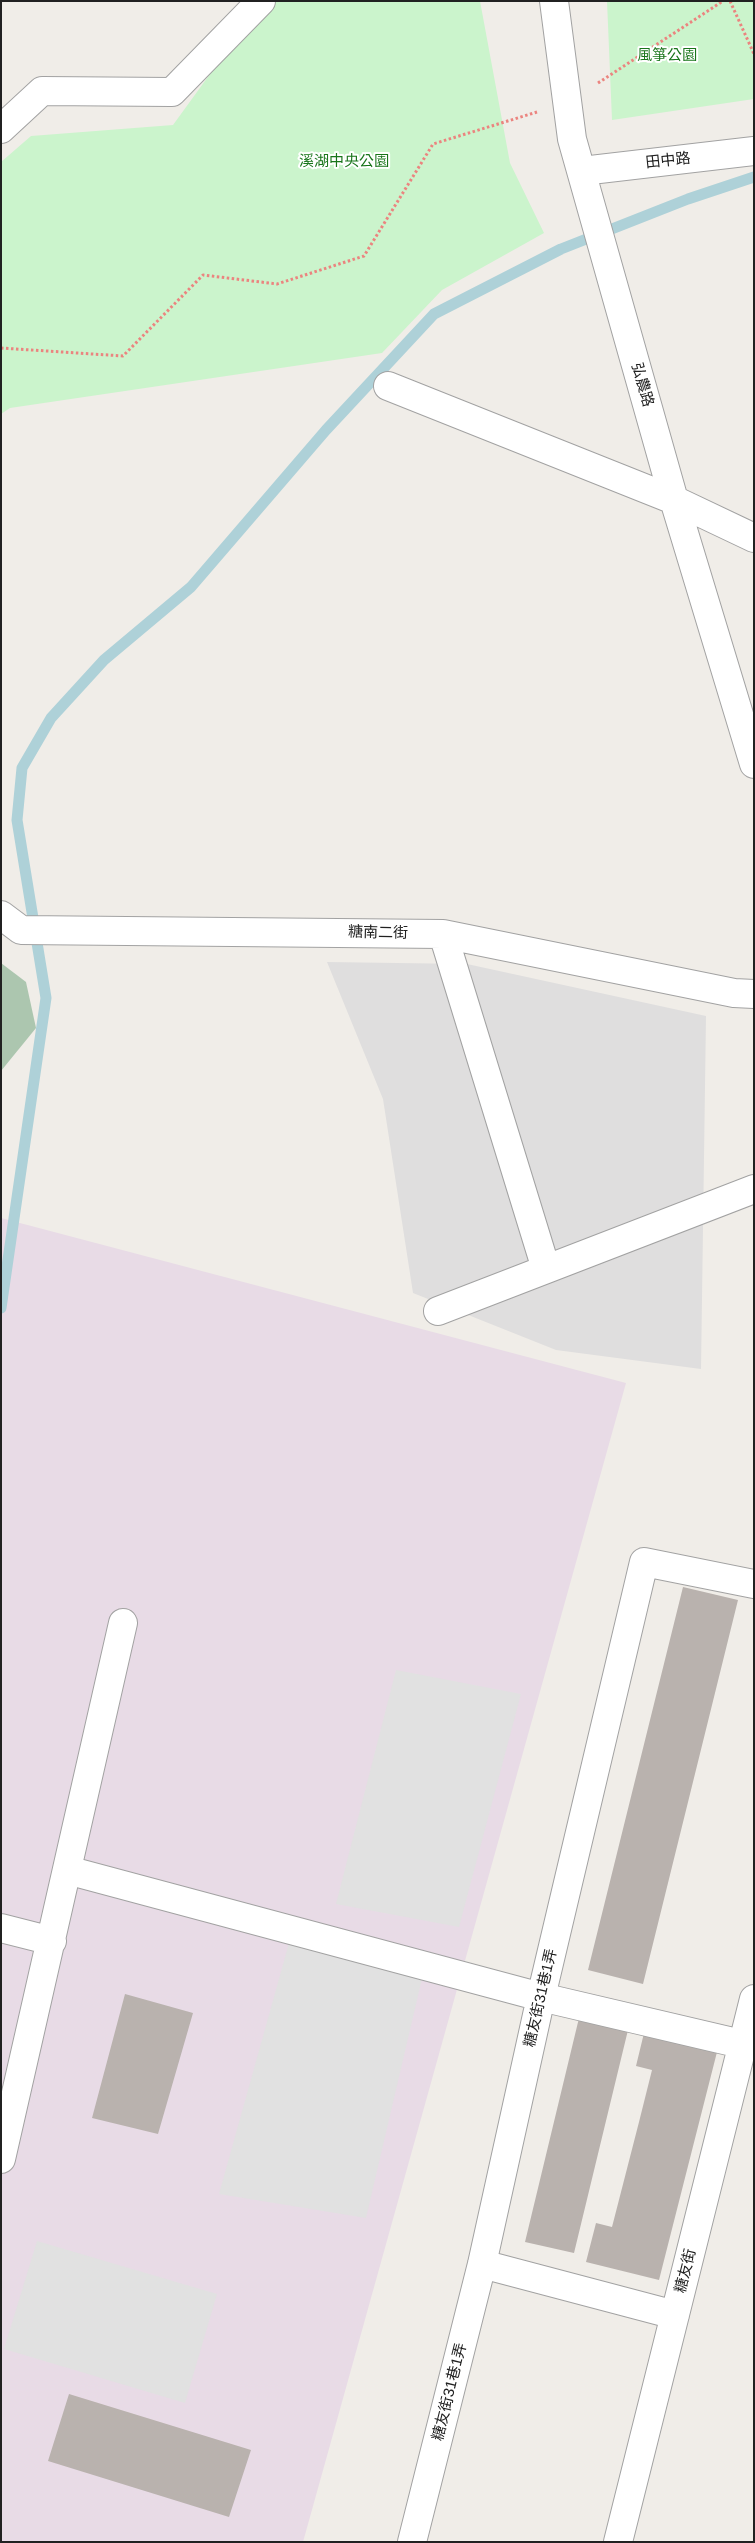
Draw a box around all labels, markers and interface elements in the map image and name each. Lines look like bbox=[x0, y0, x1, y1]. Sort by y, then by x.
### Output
park label: 風箏公園 bbox=[637, 47, 697, 65]
street label: 田中路 bbox=[645, 150, 691, 172]
park label: 溪湖中央公園 bbox=[299, 153, 389, 171]
street label: 弘農路 bbox=[627, 361, 657, 409]
street label: 糖南二街 bbox=[348, 923, 408, 943]
street label: 糖友街31巷1弄 bbox=[521, 1947, 561, 2049]
street label: 糖友街 bbox=[672, 2247, 700, 2295]
street label: 糖友街31巷1弄 bbox=[429, 2341, 471, 2443]

